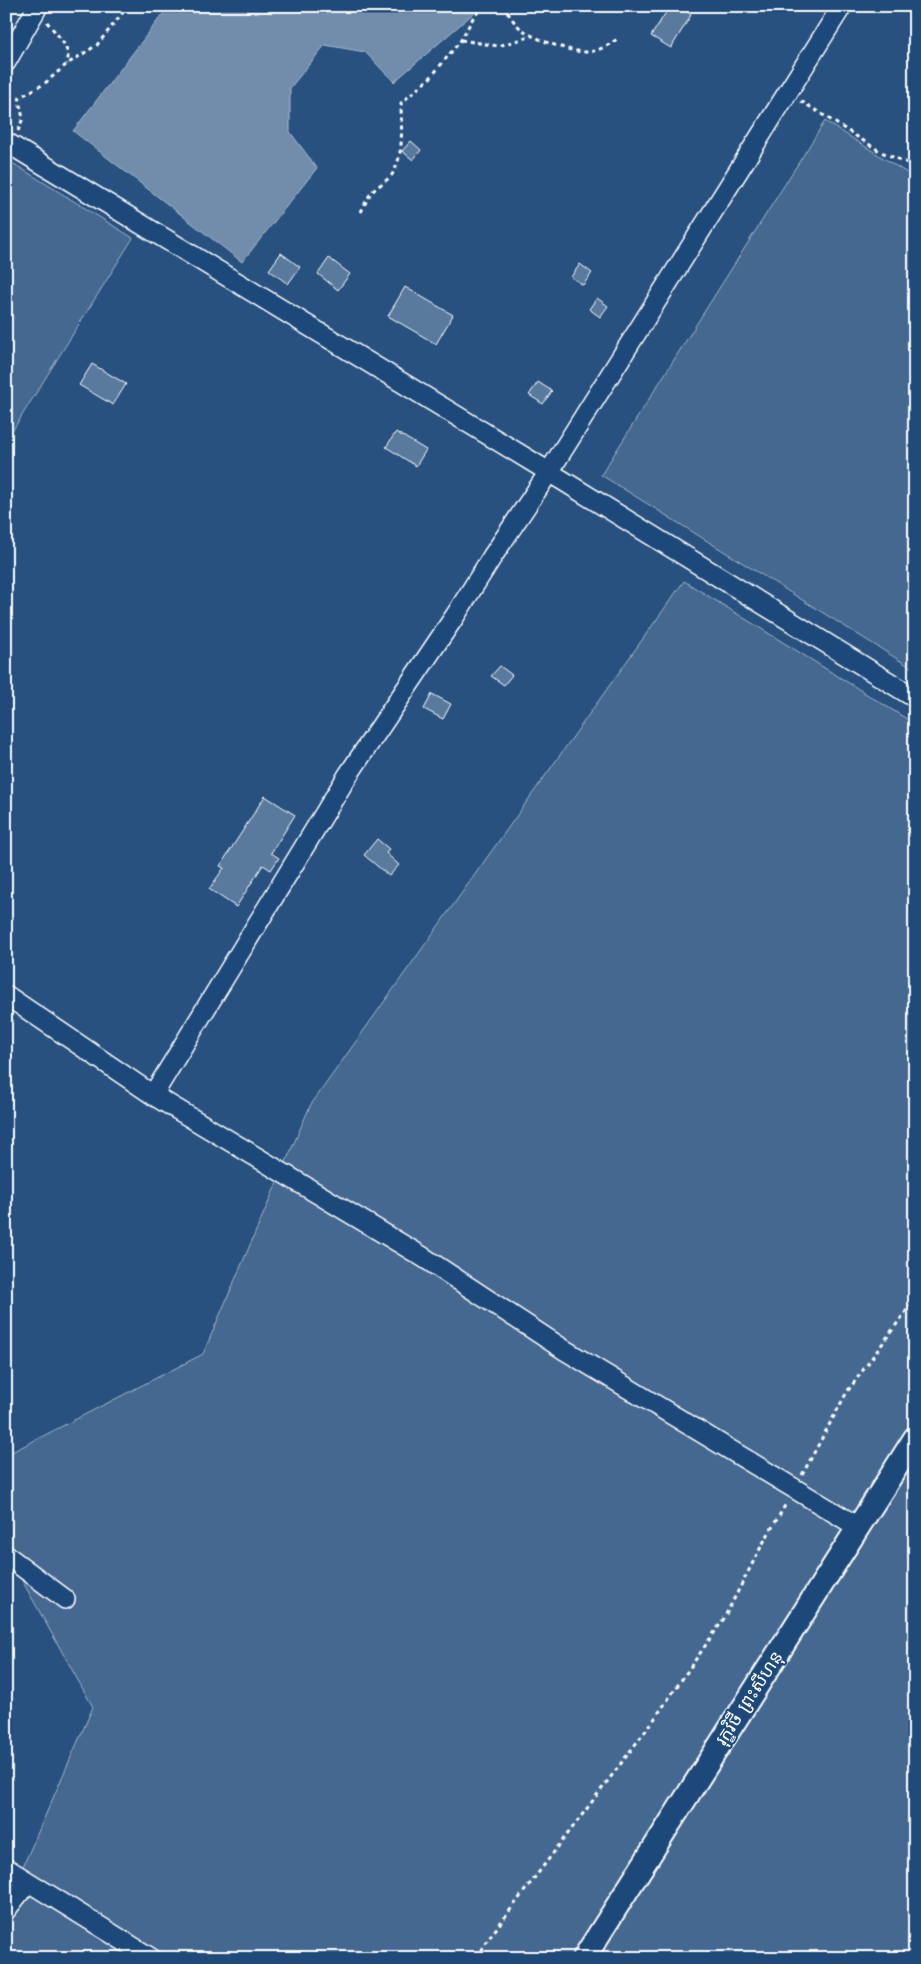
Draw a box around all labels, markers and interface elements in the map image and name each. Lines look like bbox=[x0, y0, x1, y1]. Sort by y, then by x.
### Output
street label: រុក្ខវិថី ព្រះសីហនុ bbox=[709, 1646, 789, 1750]

